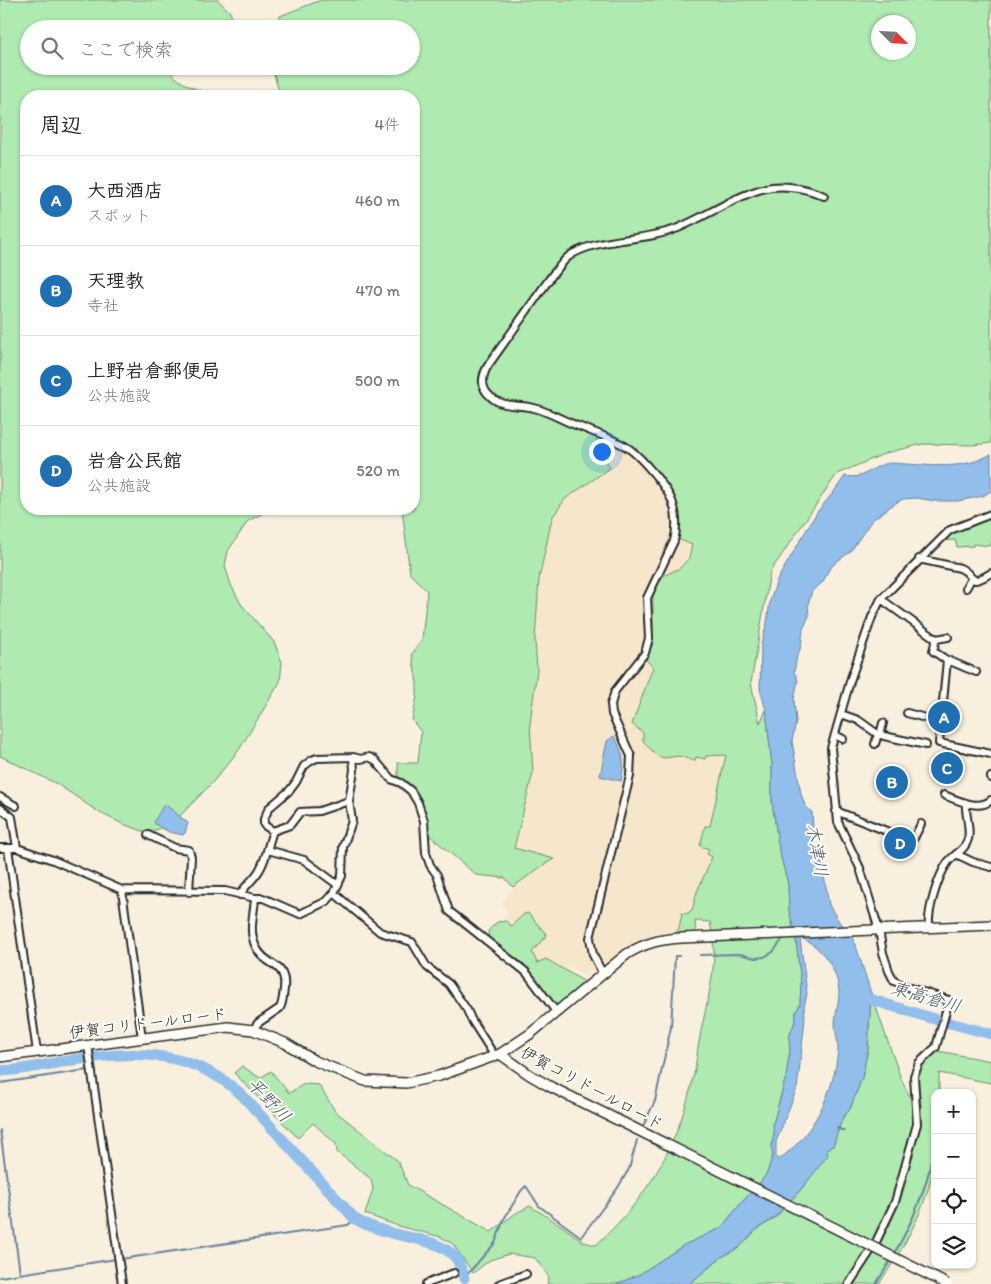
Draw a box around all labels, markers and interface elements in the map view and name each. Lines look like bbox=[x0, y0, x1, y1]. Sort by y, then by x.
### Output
north arrow bbox=[871, 15, 916, 60]
search box bbox=[20, 20, 420, 75]
icon: search bbox=[38, 34, 66, 62]
text: ここで検索 bbox=[78, 38, 173, 61]
text: 周辺 bbox=[40, 112, 82, 137]
text: 4件 bbox=[374, 115, 400, 134]
text: 大西酒店 bbox=[87, 179, 163, 202]
text: A bbox=[51, 191, 61, 210]
text: 460 m bbox=[355, 191, 400, 210]
text: スポット bbox=[87, 206, 151, 225]
text: 天理教 bbox=[87, 269, 144, 292]
text: B bbox=[51, 281, 61, 300]
text: 470 m bbox=[356, 281, 400, 300]
text: 寺社 bbox=[87, 296, 119, 315]
text: 上野岩倉郵便局 bbox=[87, 359, 220, 382]
text: C bbox=[51, 371, 61, 390]
text: 500 m bbox=[355, 371, 400, 390]
text: 公共施設 bbox=[87, 386, 151, 405]
your location bbox=[589, 439, 615, 465]
text: 岩倉公民館 bbox=[87, 449, 182, 472]
text: D bbox=[51, 461, 61, 480]
text: 520 m bbox=[356, 461, 400, 480]
text: 公共施設 bbox=[87, 476, 151, 495]
pin: A bbox=[928, 698, 960, 736]
pin: C bbox=[931, 749, 963, 787]
pin: B bbox=[876, 763, 908, 801]
water label: 木津川 bbox=[801, 822, 833, 878]
pin: D bbox=[884, 824, 916, 862]
water label: 東高倉川 bbox=[888, 977, 964, 1017]
street label: 伊賀コリドールロード bbox=[68, 1004, 228, 1042]
street label: 伊賀コリドールロード bbox=[517, 1042, 667, 1134]
water label: 平野川 bbox=[242, 1073, 296, 1127]
map controls bbox=[931, 1089, 976, 1269]
button: + bbox=[931, 1089, 976, 1134]
button: − bbox=[931, 1134, 976, 1179]
button: locate bbox=[931, 1179, 976, 1224]
button: layers bbox=[931, 1224, 976, 1269]

